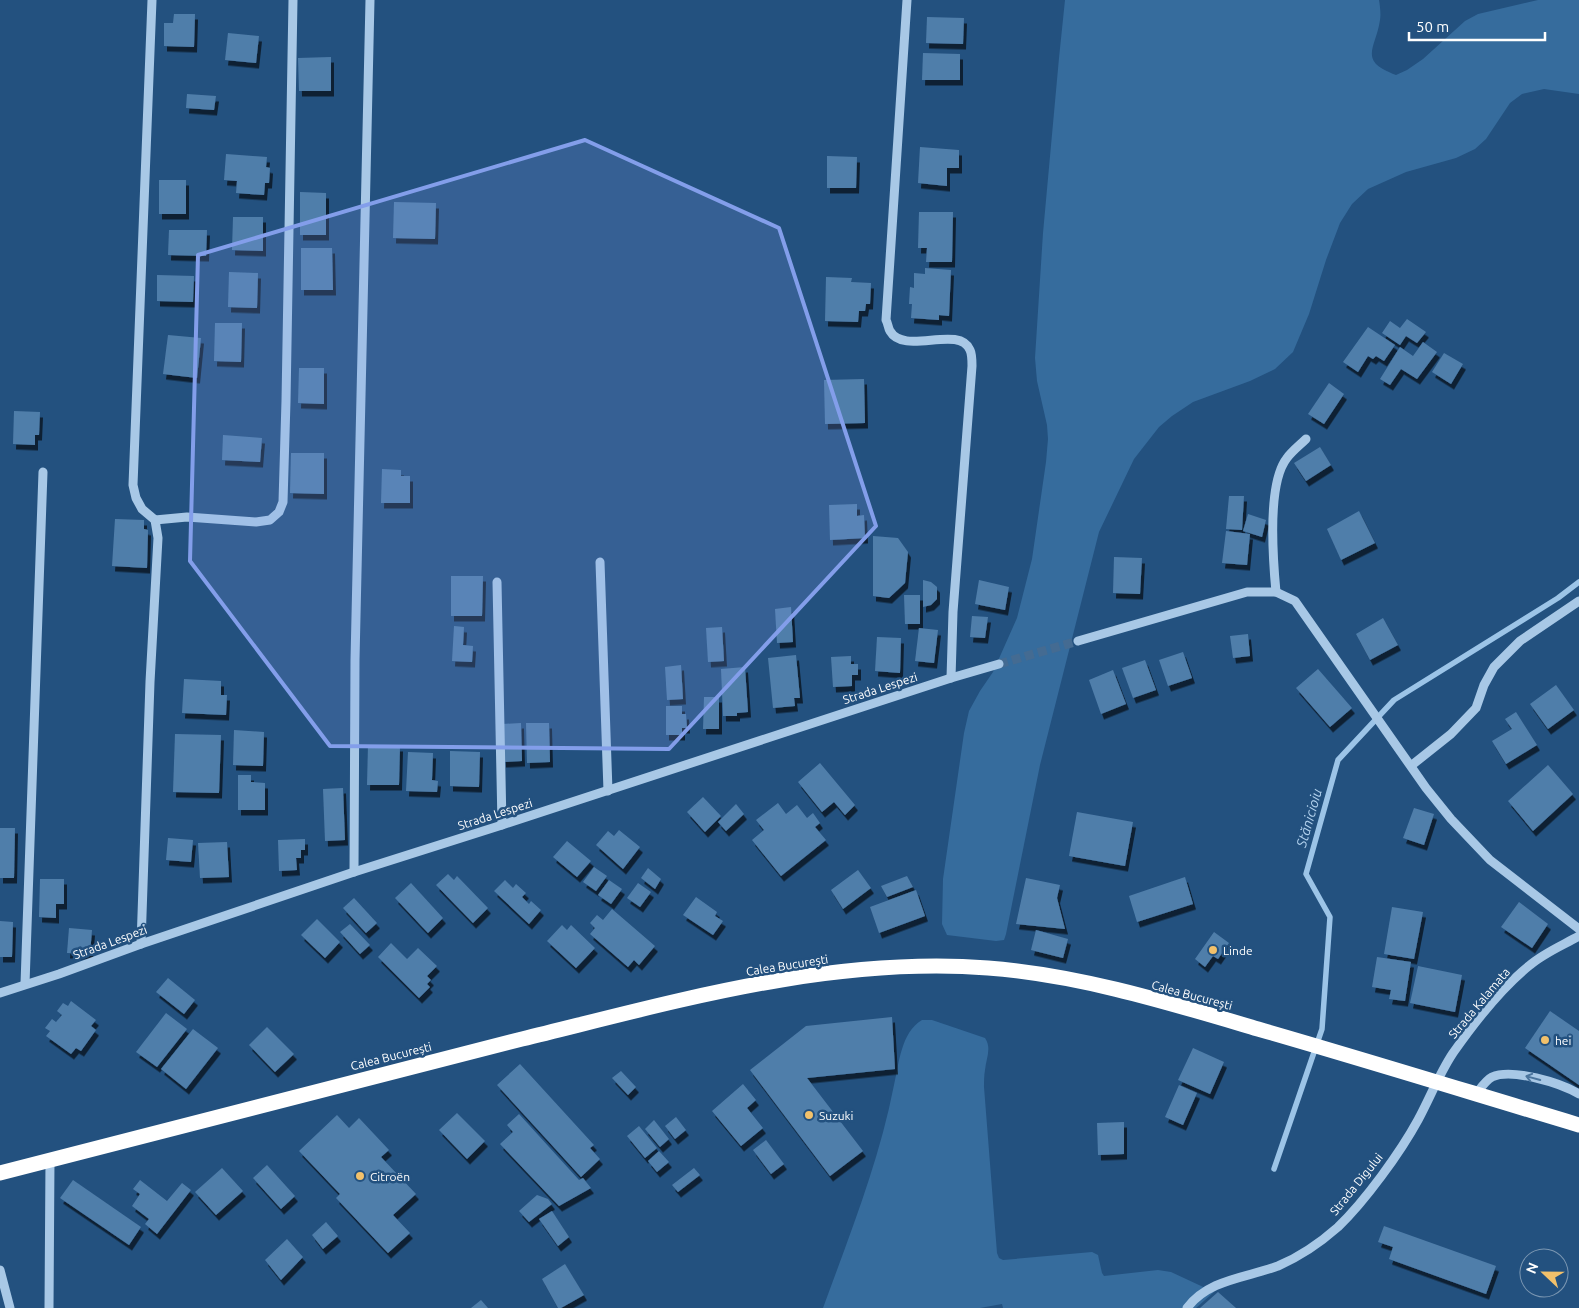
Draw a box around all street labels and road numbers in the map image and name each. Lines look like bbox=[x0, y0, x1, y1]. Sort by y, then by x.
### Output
street label: Strada Lespezi bbox=[841, 670, 919, 706]
street label: Strada Lespezi bbox=[456, 796, 534, 832]
street label: Strada Lespezi bbox=[71, 923, 149, 961]
street label: Calea București bbox=[745, 952, 829, 978]
street label: Strada Kalamata bbox=[1446, 965, 1512, 1041]
street label: Calea București bbox=[1150, 978, 1234, 1012]
street label: Calea București bbox=[349, 1040, 433, 1072]
street label: Strada Digului bbox=[1327, 1150, 1385, 1218]

